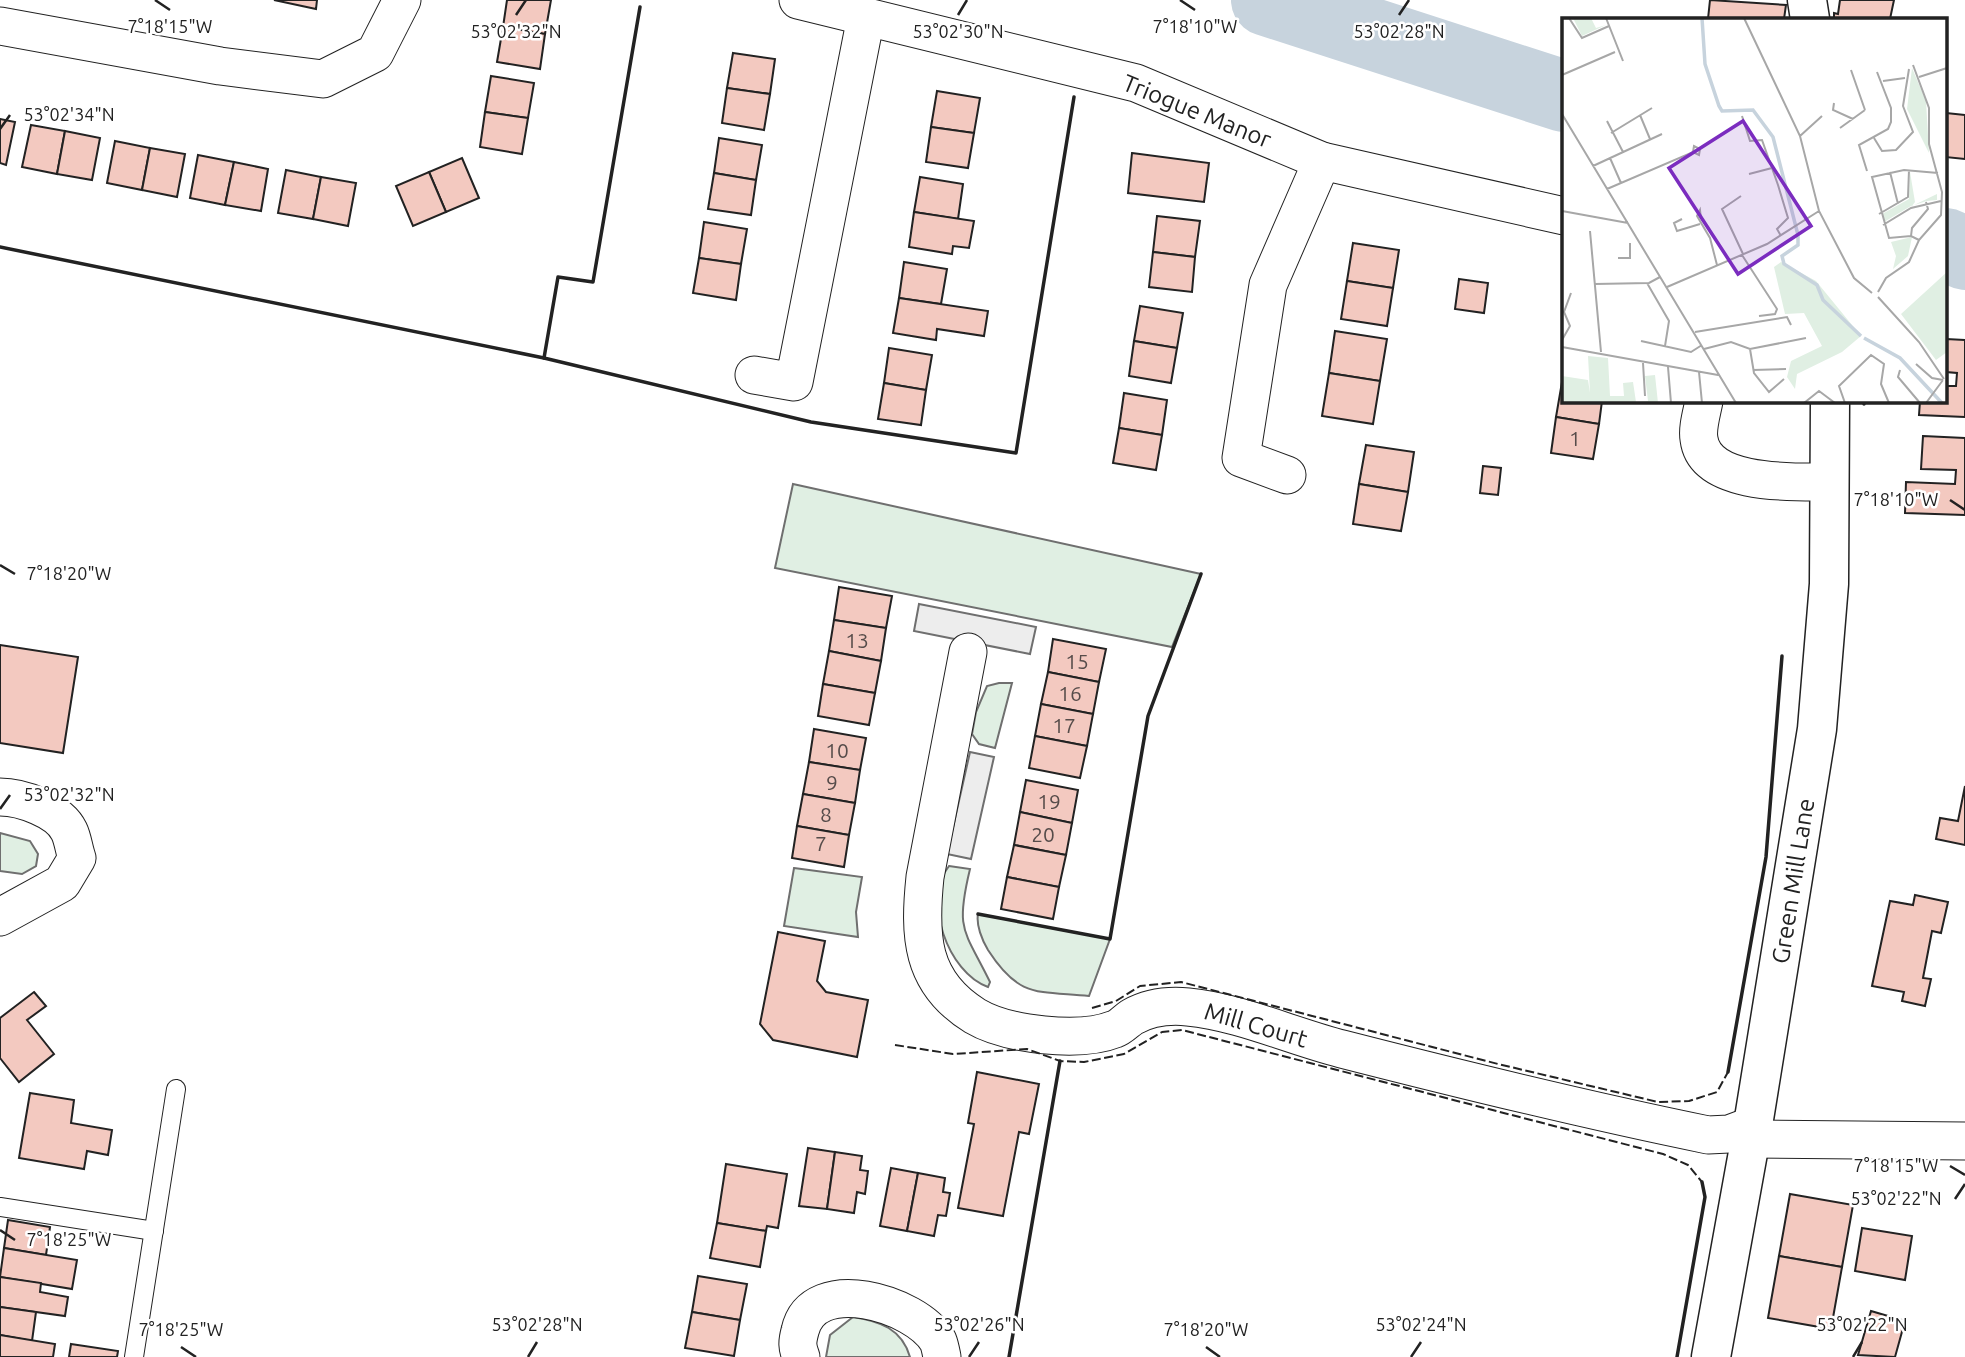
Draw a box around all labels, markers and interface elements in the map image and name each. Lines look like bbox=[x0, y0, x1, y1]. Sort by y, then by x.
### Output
text: 7°18'15"W bbox=[128, 16, 213, 36]
text: 7°18'10"W bbox=[1153, 16, 1238, 36]
inset map bbox=[1562, 18, 1948, 402]
text: 53°02'32"N bbox=[470, 21, 562, 41]
text: 53°02'30"N bbox=[912, 21, 1004, 41]
text: 53°02'28"N bbox=[1353, 21, 1445, 41]
street label: Triogue Manor bbox=[1119, 69, 1275, 153]
text: 53°02'34"N bbox=[23, 104, 115, 124]
house number: 1 bbox=[1569, 426, 1581, 450]
text: 7°18'10"W bbox=[1854, 489, 1939, 509]
text: 7°18'20"W bbox=[27, 563, 112, 583]
house number: 13 bbox=[845, 628, 869, 652]
house number: 15 bbox=[1065, 649, 1089, 673]
house number: 16 bbox=[1058, 681, 1082, 705]
house number: 17 bbox=[1052, 713, 1076, 737]
house number: 10 bbox=[825, 738, 849, 762]
house number: 9 bbox=[826, 770, 838, 794]
text: 53°02'32"N bbox=[23, 784, 115, 804]
house number: 19 bbox=[1037, 789, 1061, 813]
street label: Green Mill Lane bbox=[1767, 796, 1819, 966]
house number: 8 bbox=[820, 802, 832, 826]
house number: 20 bbox=[1031, 822, 1055, 846]
house number: 7 bbox=[815, 831, 827, 855]
street label: Mill Court bbox=[1201, 997, 1311, 1053]
text: 7°18'15"W bbox=[1854, 1155, 1939, 1175]
text: 53°02'22"N bbox=[1850, 1188, 1942, 1208]
text: 7°18'25"W bbox=[27, 1229, 112, 1249]
text: 53°02'28"N bbox=[491, 1314, 583, 1334]
text: 53°02'26"N bbox=[933, 1314, 1025, 1334]
text: 53°02'24"N bbox=[1375, 1314, 1467, 1334]
text: 53°02'22"N bbox=[1816, 1314, 1908, 1334]
text: 7°18'25"W bbox=[139, 1319, 224, 1339]
text: 7°18'20"W bbox=[1164, 1319, 1249, 1339]

